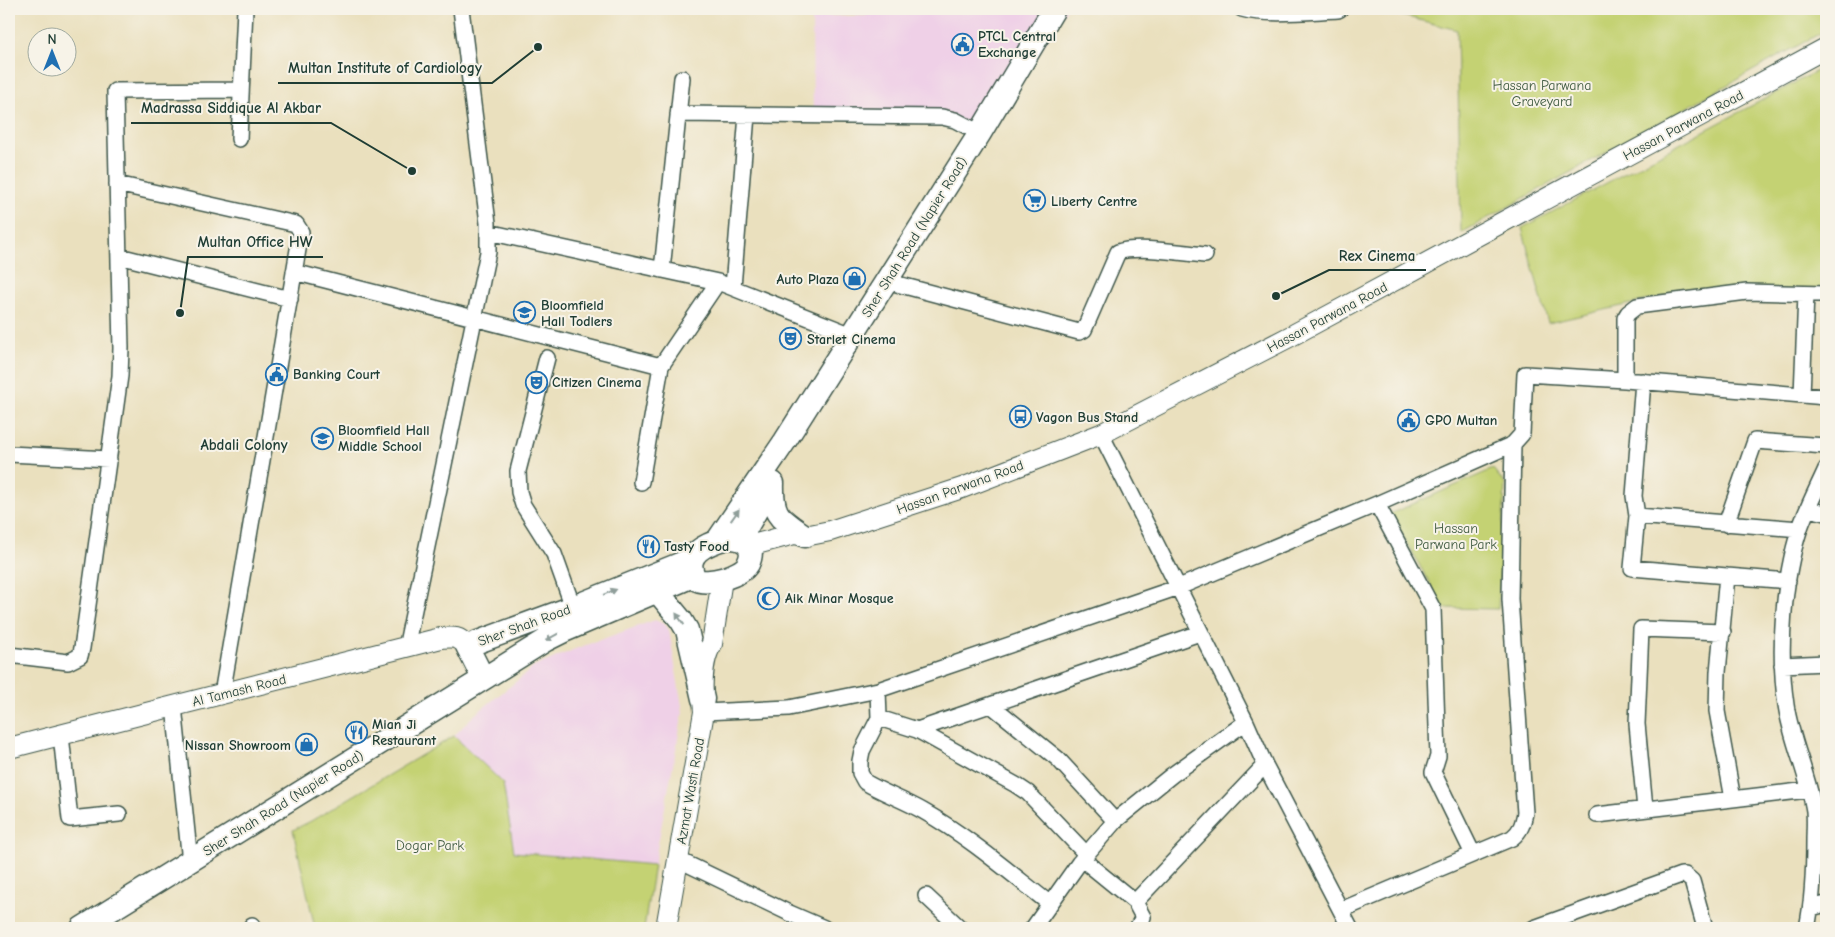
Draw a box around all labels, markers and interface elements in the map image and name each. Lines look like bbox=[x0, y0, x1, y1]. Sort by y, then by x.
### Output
north arrow bbox=[28, 28, 78, 78]
place label: PTCL Central Exchange bbox=[978, 28, 1056, 61]
text: N bbox=[47, 31, 57, 48]
public building icon: PTCL Central Exchange bbox=[950, 32, 974, 56]
callout: Multan Institute of Cardiology bbox=[278, 53, 492, 83]
text: Multan Institute of Cardiology bbox=[288, 59, 482, 77]
park label: Hassan Parwana Graveyard bbox=[1493, 77, 1591, 110]
street label: Hassan Parwana Road bbox=[1620, 87, 1746, 164]
callout: Madrassa Siddique Al Akbar bbox=[131, 93, 331, 123]
text: Madrassa Siddique Al Akbar bbox=[141, 99, 321, 117]
street label: Sher Shah Road (Napier Road) bbox=[858, 154, 971, 321]
supermarket icon: Liberty Centre bbox=[1023, 189, 1047, 213]
place label: Liberty Centre bbox=[1051, 193, 1137, 210]
callout: Multan Office HW bbox=[188, 227, 323, 257]
text: Multan Office HW bbox=[197, 233, 313, 251]
callout: Rex Cinema bbox=[1329, 240, 1426, 270]
text: Rex Cinema bbox=[1339, 247, 1415, 265]
shop icon: Auto Plaza bbox=[843, 267, 867, 291]
place label: Auto Plaza bbox=[777, 271, 839, 288]
street label: Hassan Parwana Road bbox=[1264, 279, 1390, 356]
place label: Bloomfield Hall Todlers bbox=[541, 297, 612, 330]
school or university icon: Bloomfield Hall Todlers bbox=[513, 301, 537, 325]
theatre icon: Starlet Cinema bbox=[779, 327, 803, 351]
place label: Starlet Cinema bbox=[807, 331, 896, 348]
public building icon: Banking Court bbox=[265, 362, 289, 386]
place label: Banking Court bbox=[293, 366, 380, 383]
theatre icon: Citizen Cinema bbox=[524, 370, 548, 394]
place label: Citizen Cinema bbox=[552, 374, 642, 391]
bus stop icon: Vagon Bus Stand bbox=[1008, 405, 1032, 429]
public building icon: GPO Multan bbox=[1397, 408, 1421, 432]
place label: Vagon Bus Stand bbox=[1036, 409, 1138, 426]
place label: GPO Multan bbox=[1425, 412, 1497, 429]
place label: Bloomfield Hall Middle School bbox=[338, 422, 430, 455]
school or university icon: Bloomfield Hall Middle School bbox=[310, 426, 334, 450]
district label: Abdali Colony bbox=[200, 436, 288, 454]
street label: Hassan Parwana Road bbox=[894, 457, 1026, 518]
one-way arrow bbox=[730, 508, 740, 522]
park label: Hassan Parwana Park bbox=[1415, 520, 1497, 553]
restaurant icon: Tasty Food bbox=[636, 534, 660, 558]
place label: Tasty Food bbox=[664, 538, 729, 555]
mosque icon: Aik Minar Mosque bbox=[757, 586, 781, 610]
one-way arrow bbox=[603, 588, 618, 596]
place label: Aik Minar Mosque bbox=[785, 590, 894, 607]
street label: Sher Shah Road bbox=[476, 601, 573, 650]
one-way arrow bbox=[674, 613, 685, 626]
one-way arrow bbox=[545, 633, 559, 641]
street label: Al Tamash Road bbox=[190, 671, 288, 710]
place label: Mian Ji Restaurant bbox=[372, 716, 437, 749]
restaurant icon: Mian Ji Restaurant bbox=[344, 720, 368, 744]
shop icon: Nissan Showroom bbox=[295, 733, 319, 757]
street label: Azmat Wasti Road bbox=[673, 736, 708, 846]
place label: Nissan Showroom bbox=[185, 737, 291, 754]
street label: Sher Shah Road (Napier Road) bbox=[200, 747, 367, 860]
park label: Dogar Park bbox=[396, 837, 464, 854]

